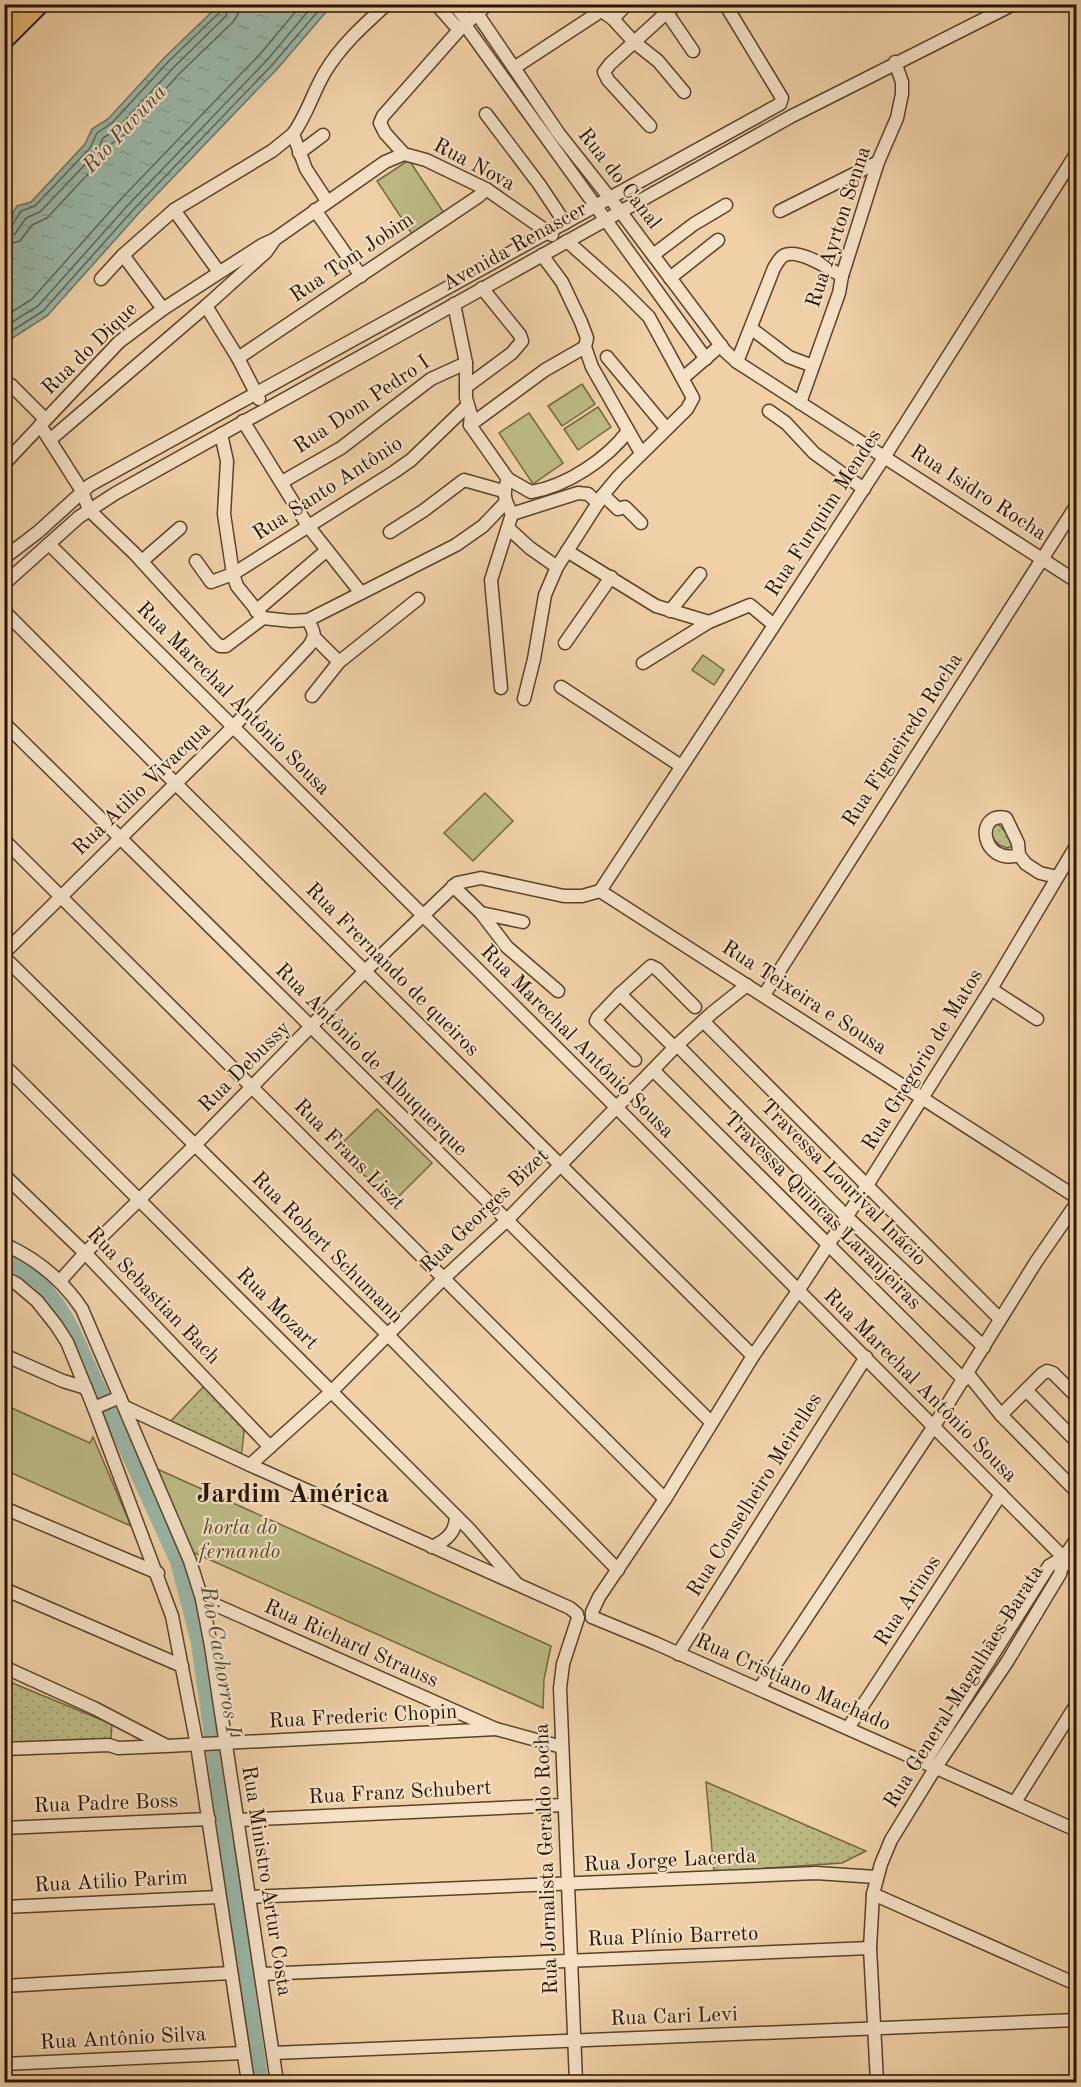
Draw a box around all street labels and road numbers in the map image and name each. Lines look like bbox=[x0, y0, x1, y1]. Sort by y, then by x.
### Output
street label: Rua do Canal bbox=[573, 125, 665, 234]
street label: Rua Nova bbox=[430, 135, 518, 195]
street label: Rua Ayrton Senna bbox=[803, 144, 875, 310]
street label: Avenida Renascer bbox=[439, 198, 591, 295]
street label: Rua Tom Jobim bbox=[286, 209, 418, 307]
street label: Rua do Dique bbox=[38, 299, 142, 399]
street label: Rua Dom Pedro I bbox=[290, 352, 434, 458]
street label: Rua Furquim Mendes bbox=[762, 426, 886, 600]
street label: Rua Santo Antônio bbox=[250, 433, 406, 545]
street label: Rua Isidro Rocha bbox=[906, 441, 1050, 545]
street label: Rua Marechal Antônio Sousa bbox=[132, 598, 334, 800]
street label: Rua Figueiredo Rocha bbox=[839, 649, 967, 831]
street label: Rua Atilio Vivacqua bbox=[69, 718, 215, 860]
street label: Rua Frernando de queiros bbox=[301, 879, 483, 1061]
street label: Rua Teixeira e Sousa bbox=[718, 937, 890, 1059]
street label: Rua Marechal Antônio Sousa bbox=[476, 941, 678, 1143]
street label: Rua Antônio de Albuquerque bbox=[271, 960, 471, 1160]
street label: Rua Gregório de Matos bbox=[859, 966, 987, 1154]
street label: Rua Debussy bbox=[195, 1017, 295, 1117]
street label: Rua Frans Liszt bbox=[289, 1095, 409, 1215]
street label: Travessa Lourival Inácio bbox=[756, 1096, 930, 1270]
street label: Travessa Quincas Laranjeiras bbox=[719, 1108, 925, 1314]
street label: Rua Georges Bizet bbox=[417, 1145, 553, 1277]
street label: Rua Robert Schumann bbox=[247, 1168, 407, 1328]
street label: Rua Sebastian Bach bbox=[82, 1223, 224, 1369]
street label: Rua Mozart bbox=[232, 1264, 322, 1354]
street label: Rua Marechal Antônio Sousa bbox=[819, 1285, 1021, 1487]
street label: Rua Conselheiro Meirelles bbox=[684, 1389, 826, 1601]
street label: Rua Arinos bbox=[871, 1552, 945, 1650]
street label: Rua General Magalhães Barata bbox=[880, 1562, 1048, 1812]
street label: Rua Richard Strauss bbox=[261, 1596, 441, 1692]
street label: Rua Cristiano Machado bbox=[692, 1630, 894, 1736]
street label: Rua Frederic Chopin bbox=[268, 1702, 458, 1732]
street label: Rua Jornalista Geraldo Rocha bbox=[532, 1723, 562, 1995]
street label: Rua Ministro Artur Costa bbox=[237, 1764, 295, 1998]
street label: Rua Franz Schubert bbox=[308, 1778, 492, 1808]
street label: Rua Padre Boss bbox=[33, 1791, 179, 1817]
street label: Rua Jorge Lacerda bbox=[583, 1846, 757, 1876]
street label: Rua Atilio Parim bbox=[34, 1867, 188, 1897]
street label: Rua Plínio Barreto bbox=[587, 1924, 759, 1950]
street label: Rua Cari Levi bbox=[610, 2004, 738, 2030]
street label: Rua Antônio Silva bbox=[39, 2024, 207, 2054]

